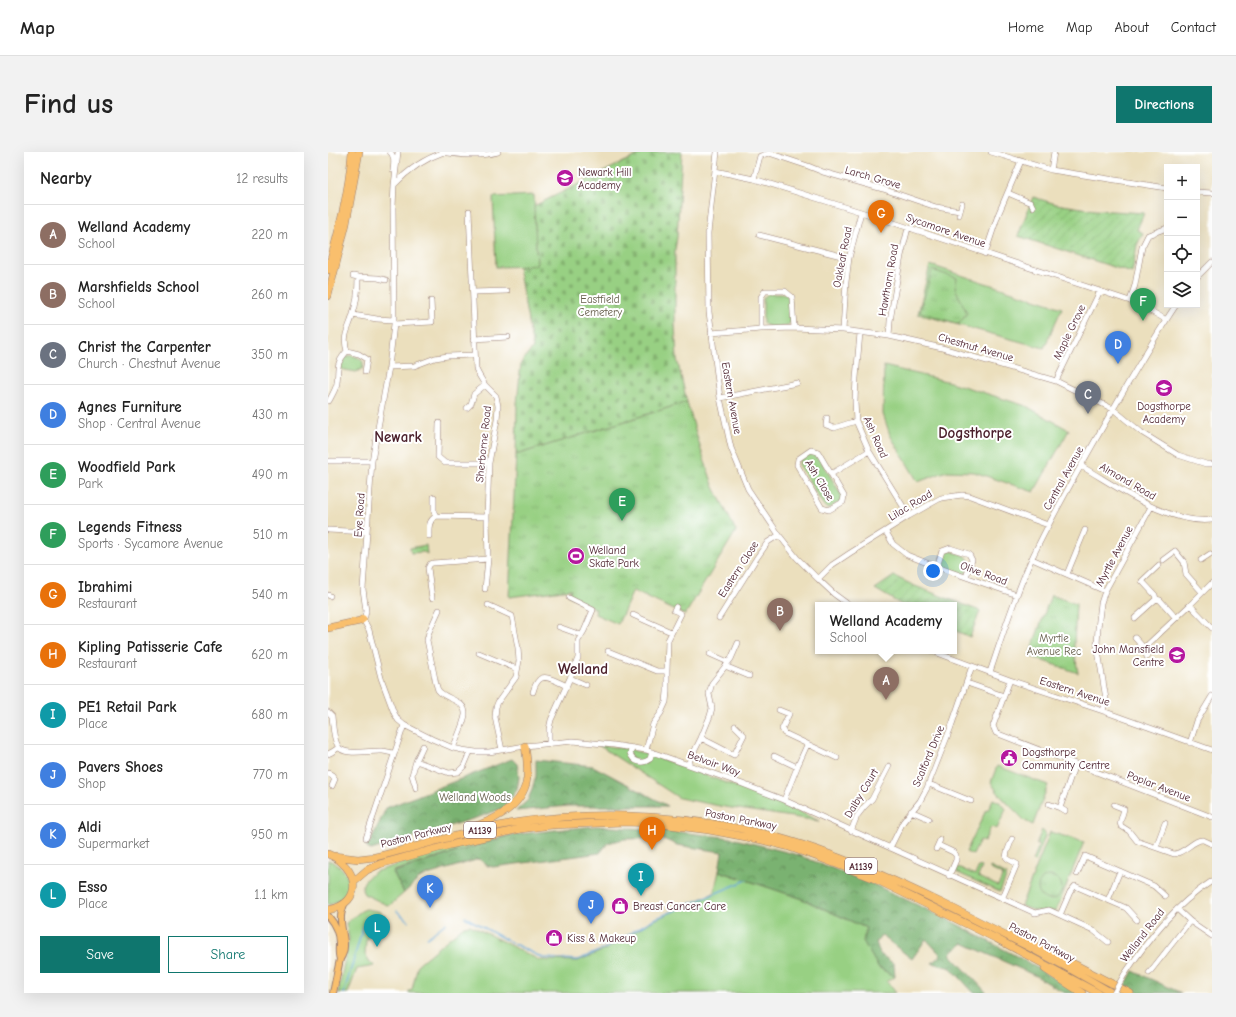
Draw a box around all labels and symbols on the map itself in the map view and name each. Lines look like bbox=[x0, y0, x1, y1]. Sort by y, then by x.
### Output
street label: Larch Grove bbox=[843, 163, 903, 192]
place label: Newark Hill Academy bbox=[578, 166, 631, 192]
school or university icon: Newark Hill Academy bbox=[555, 168, 575, 188]
pin: G bbox=[868, 200, 894, 233]
street label: Sycamore Avenue bbox=[904, 211, 988, 250]
street label: Oakleaf Road bbox=[830, 225, 855, 289]
street label: Hawthorn Road bbox=[876, 243, 901, 317]
pin: F bbox=[1130, 288, 1156, 321]
park label: Eastfield Cemetery bbox=[578, 293, 622, 319]
street label: Maple Grove bbox=[1050, 302, 1089, 362]
street label: Chestnut Avenue bbox=[937, 330, 1016, 365]
pin: D bbox=[1105, 331, 1131, 364]
street label: Eastern Avenue bbox=[719, 361, 744, 436]
school or university icon: Dogsthorpe Academy bbox=[1154, 378, 1174, 398]
pin: C bbox=[1075, 381, 1101, 414]
place label: Dogsthorpe Academy bbox=[1137, 400, 1191, 426]
street label: Sherborne Road bbox=[473, 405, 494, 483]
street label: Ash Road bbox=[861, 414, 891, 460]
district label: Dogsthorpe bbox=[938, 424, 1012, 442]
district label: Newark bbox=[374, 428, 422, 446]
street label: Central Avenue bbox=[1041, 444, 1087, 512]
street label: Ash Close bbox=[802, 457, 837, 504]
street label: Almond Road bbox=[1097, 460, 1158, 503]
street label: Lilac Road bbox=[886, 487, 935, 524]
pin: E bbox=[609, 488, 635, 521]
street label: Eye Road bbox=[351, 492, 368, 538]
street label: Myrtle Avenue bbox=[1093, 523, 1136, 589]
street label: Eastern Close bbox=[715, 538, 762, 600]
place label: Welland Skate Park bbox=[589, 544, 640, 570]
sports icon: Welland Skate Park bbox=[566, 546, 586, 566]
street label: Olive Road bbox=[958, 559, 1009, 588]
your location bbox=[923, 561, 943, 581]
pin: B bbox=[767, 598, 793, 631]
park label: Myrtle Avenue Rec bbox=[1027, 632, 1082, 658]
place label: John Mansfield Centre bbox=[1093, 643, 1164, 669]
school or university icon: John Mansfield Centre bbox=[1167, 645, 1187, 665]
district label: Welland bbox=[558, 660, 608, 678]
pin: A bbox=[873, 667, 899, 700]
street label: Eastern Avenue bbox=[1038, 674, 1112, 709]
street label: Scalford Drive bbox=[910, 723, 947, 789]
place label: Dogsthorpe Community Centre bbox=[1022, 746, 1110, 772]
street label: Belvoir Way bbox=[686, 748, 742, 779]
public building icon: Dogsthorpe Community Centre bbox=[999, 748, 1019, 768]
street label: Dalby Court bbox=[842, 766, 882, 820]
street label: Poplar Avenue bbox=[1125, 768, 1193, 805]
park label: Welland Woods bbox=[439, 791, 511, 804]
street label: Paston Parkway bbox=[704, 806, 778, 833]
pin: H bbox=[639, 817, 665, 850]
street label: Paston Parkway bbox=[379, 820, 453, 851]
road number: A1139 bbox=[464, 822, 496, 838]
road number: A1139 bbox=[845, 858, 877, 874]
pin: I bbox=[628, 863, 654, 896]
pin: K bbox=[417, 875, 443, 908]
pin: J bbox=[578, 891, 604, 924]
shop icon: Breast Cancer Care bbox=[610, 896, 630, 916]
place label: Breast Cancer Care bbox=[633, 900, 727, 913]
street label: Welland Road bbox=[1118, 906, 1167, 965]
pin: L bbox=[364, 914, 390, 947]
street label: Paston Parkway bbox=[1007, 920, 1077, 965]
shop icon: Kiss & Makeup bbox=[544, 928, 564, 948]
place label: Kiss & Makeup bbox=[567, 932, 636, 945]

